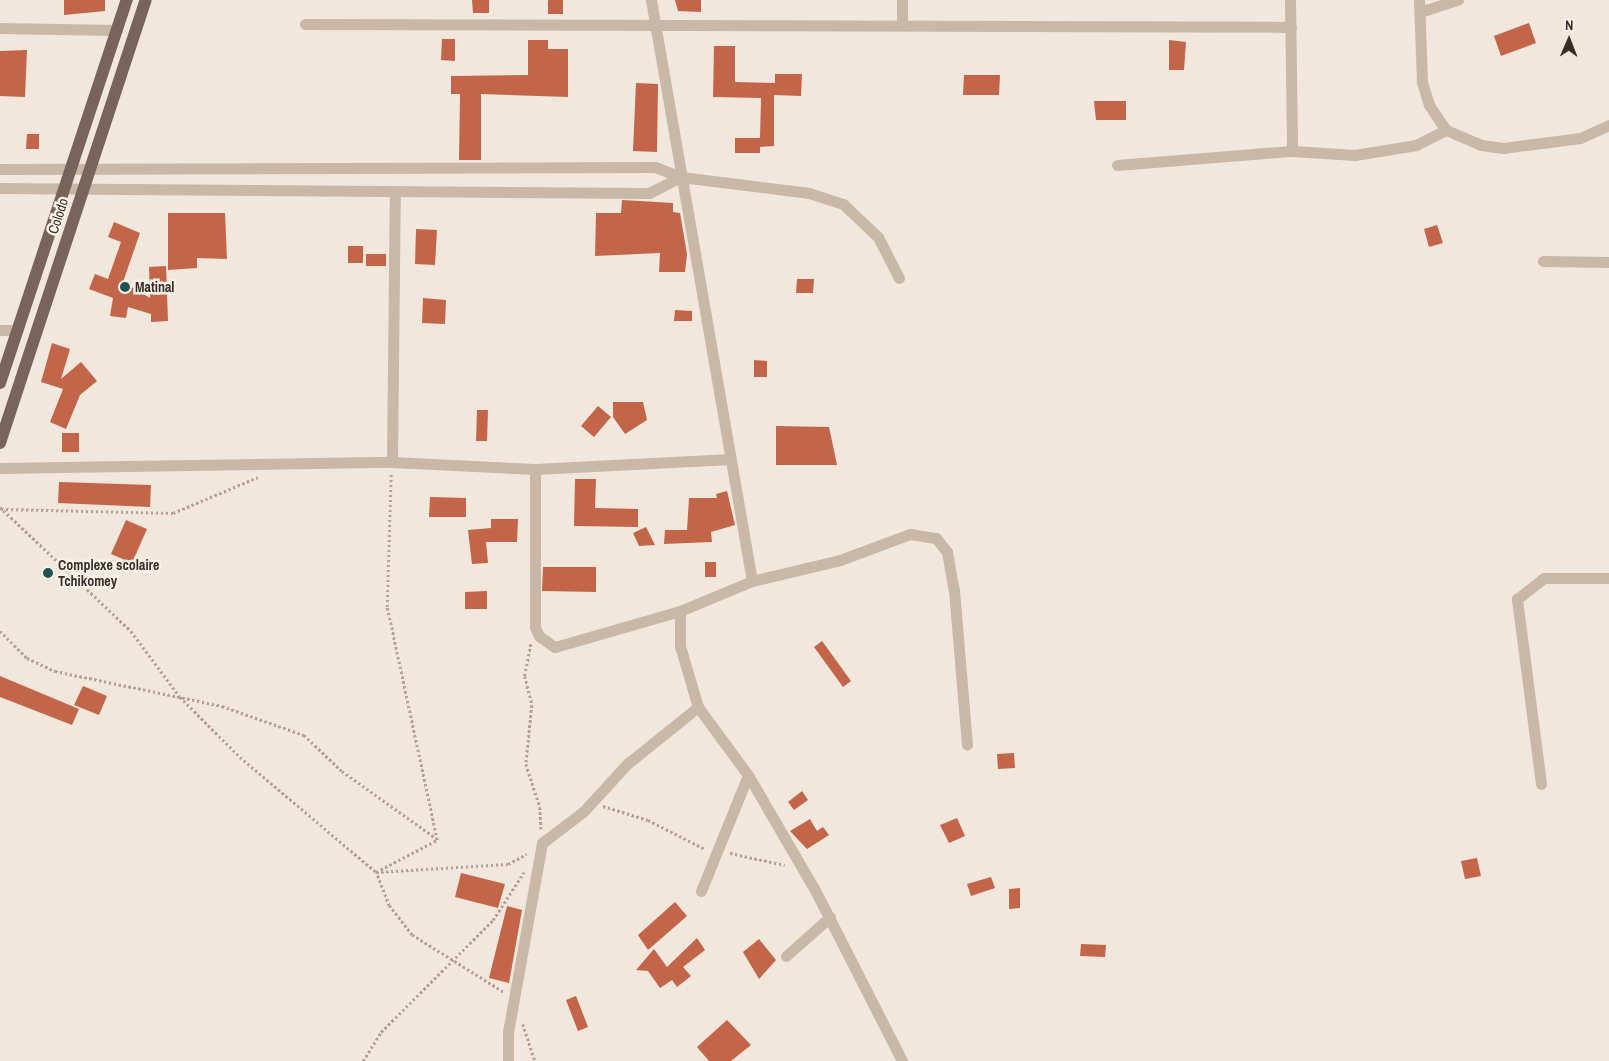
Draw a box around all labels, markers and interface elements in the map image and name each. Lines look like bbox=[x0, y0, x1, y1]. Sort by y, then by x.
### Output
north arrow bbox=[1544, 15, 1594, 65]
text: N bbox=[1565, 16, 1574, 34]
street label: Colodo bbox=[44, 196, 72, 236]
place label: Matinal bbox=[135, 279, 175, 295]
marker: Matinal bbox=[119, 281, 131, 293]
place label: Complexe scolaire Tchikomey bbox=[58, 557, 159, 590]
marker: Complexe scolaire Tchikomey bbox=[42, 567, 54, 579]

